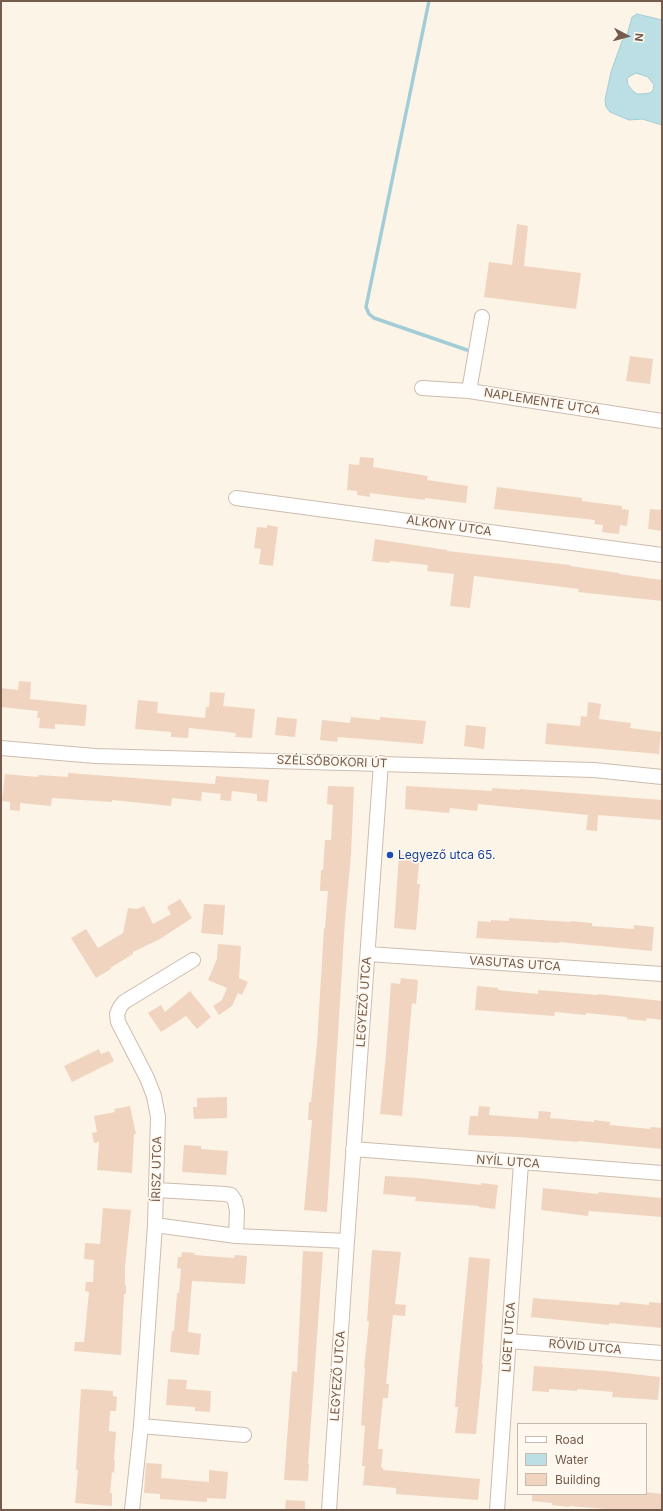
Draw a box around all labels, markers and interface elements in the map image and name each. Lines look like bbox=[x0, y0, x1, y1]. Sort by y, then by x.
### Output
north arrow bbox=[607, 16, 647, 56]
text: N bbox=[632, 32, 646, 42]
street label: NAPLEMENTE UTCA bbox=[483, 386, 601, 418]
street label: ALKONY UTCA bbox=[406, 513, 492, 539]
street label: SZÉLSŐBOKORI ÚT bbox=[276, 753, 388, 771]
place label: Legyező utca 65. bbox=[398, 848, 495, 862]
marker: Legyező utca 65. bbox=[385, 850, 395, 860]
street label: VASUTAS UTCA bbox=[469, 954, 561, 974]
street label: LEGYEZŐ UTCA bbox=[354, 956, 374, 1048]
street label: ÍRISZ UTCA bbox=[149, 1136, 165, 1202]
street label: NYÍL UTCA bbox=[476, 1153, 540, 1171]
street label: LIGET UTCA bbox=[499, 1301, 519, 1373]
street label: LEGYEZŐ UTCA bbox=[328, 1330, 348, 1422]
street label: RÖVID UTCA bbox=[548, 1337, 622, 1357]
legend bbox=[517, 1423, 647, 1495]
text: Road bbox=[555, 1432, 584, 1447]
text: Water bbox=[555, 1452, 588, 1467]
text: Building bbox=[555, 1472, 600, 1487]

